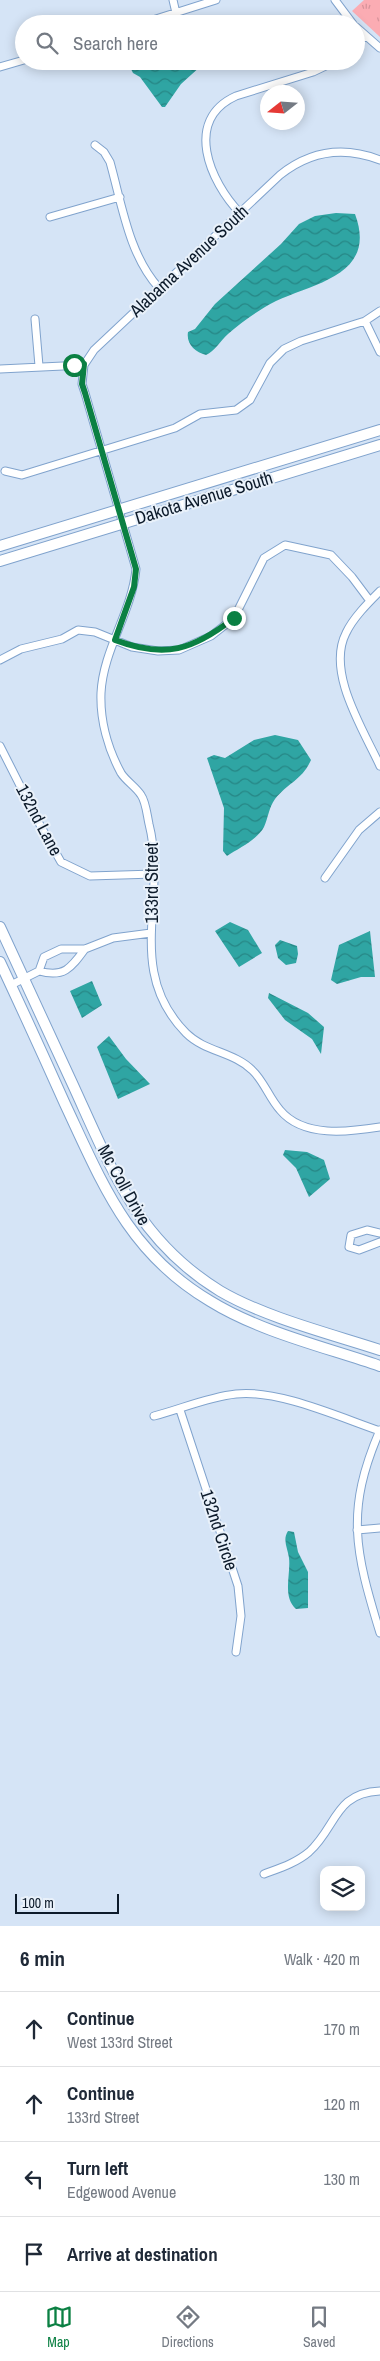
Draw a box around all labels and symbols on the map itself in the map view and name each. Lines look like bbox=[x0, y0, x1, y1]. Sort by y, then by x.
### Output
north arrow bbox=[260, 85, 305, 130]
street label: Alabama Avenue South bbox=[123, 199, 254, 323]
route start bbox=[63, 354, 86, 377]
street label: Dakota Avenue South bbox=[132, 465, 276, 530]
route end bbox=[223, 607, 246, 630]
street label: 132nd Lane bbox=[10, 779, 69, 860]
street label: 133rd Street bbox=[139, 842, 164, 924]
street label: Mc Coll Drive bbox=[92, 1140, 157, 1230]
street label: 132nd Circle bbox=[195, 1486, 244, 1574]
scale bar bbox=[15, 1891, 119, 1914]

